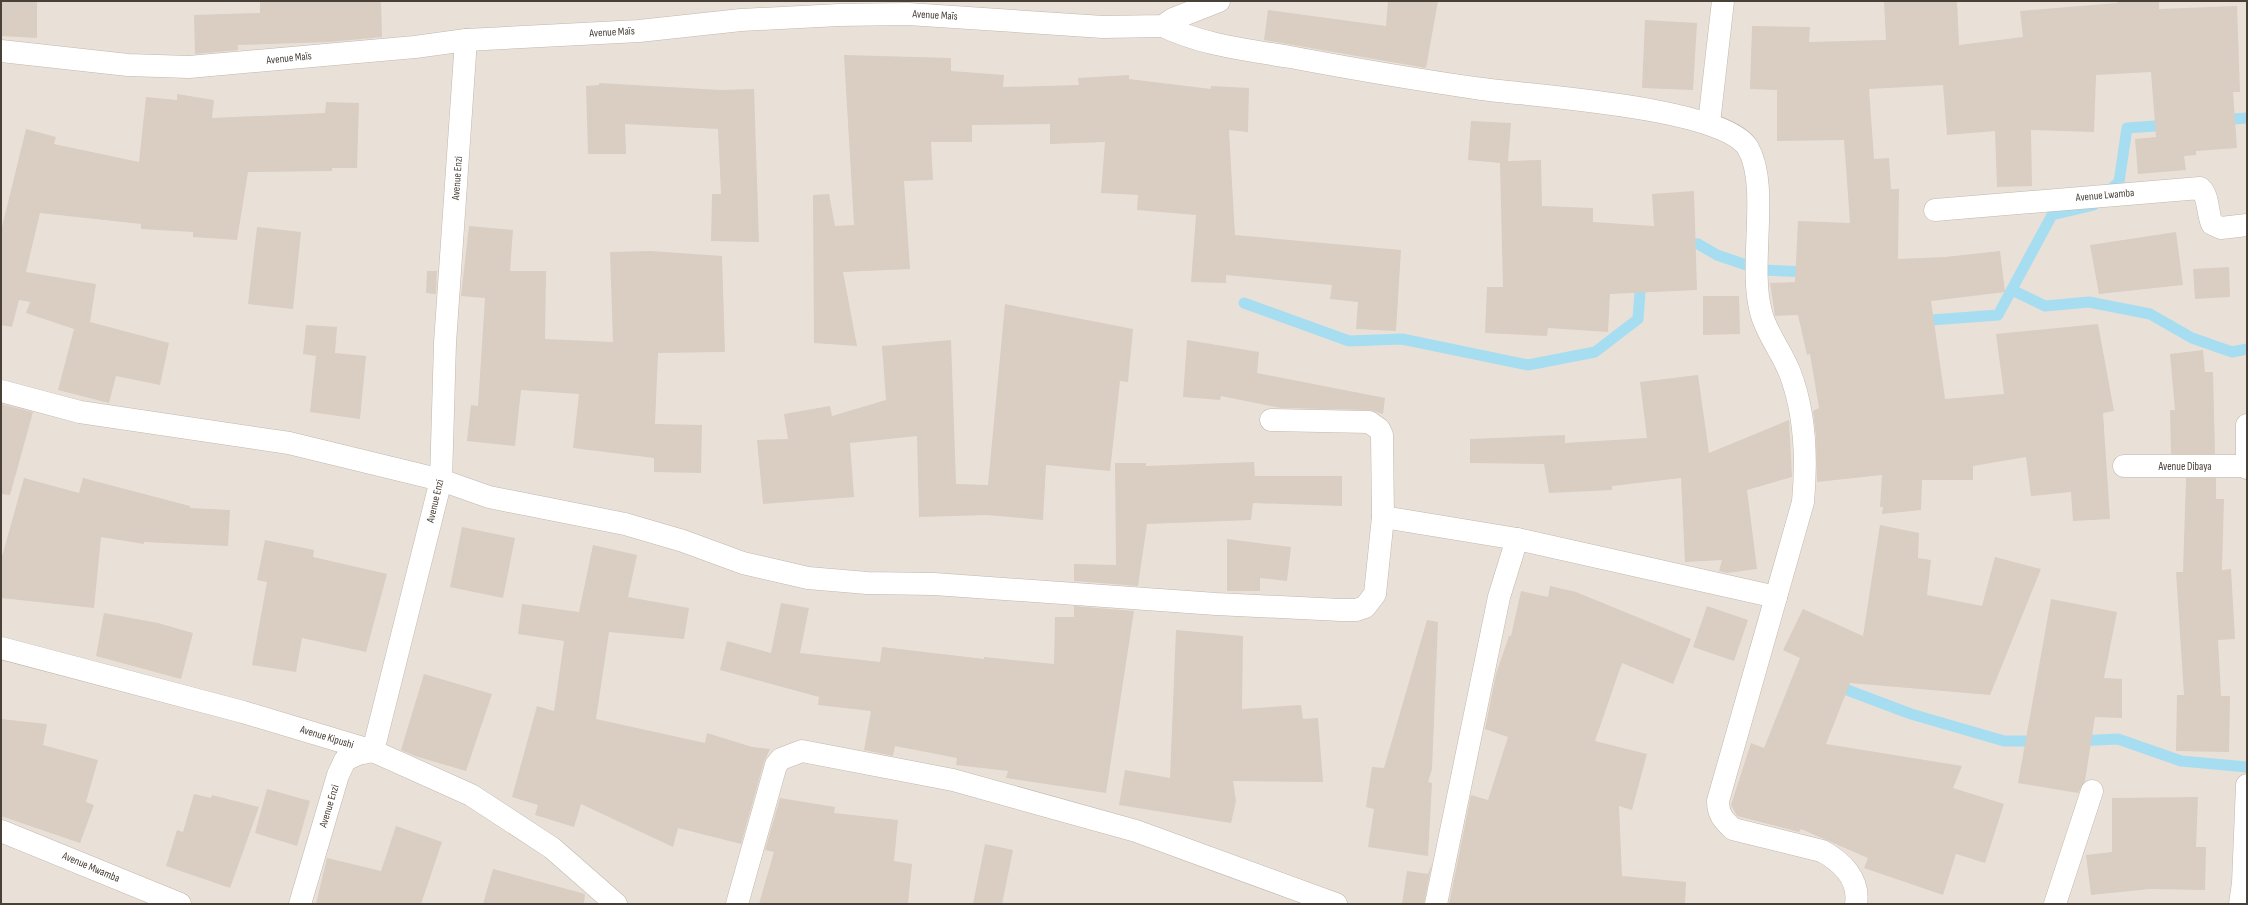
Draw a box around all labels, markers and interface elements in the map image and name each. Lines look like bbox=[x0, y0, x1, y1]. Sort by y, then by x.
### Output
street label: Avenue Maïs bbox=[911, 7, 958, 23]
street label: Avenue Maïs bbox=[588, 24, 635, 40]
street label: Avenue Maïs bbox=[265, 49, 312, 67]
street label: Avenue Enzi bbox=[449, 156, 465, 201]
street label: Avenue Lwamba bbox=[2074, 186, 2135, 204]
street label: Avenue Dibaya bbox=[2157, 460, 2212, 473]
street label: Avenue Enzi bbox=[424, 478, 446, 525]
street label: Avenue Kipushi bbox=[298, 722, 355, 751]
street label: Avenue Enzi bbox=[316, 783, 342, 830]
street label: Avenue Mwamba bbox=[59, 849, 122, 885]

